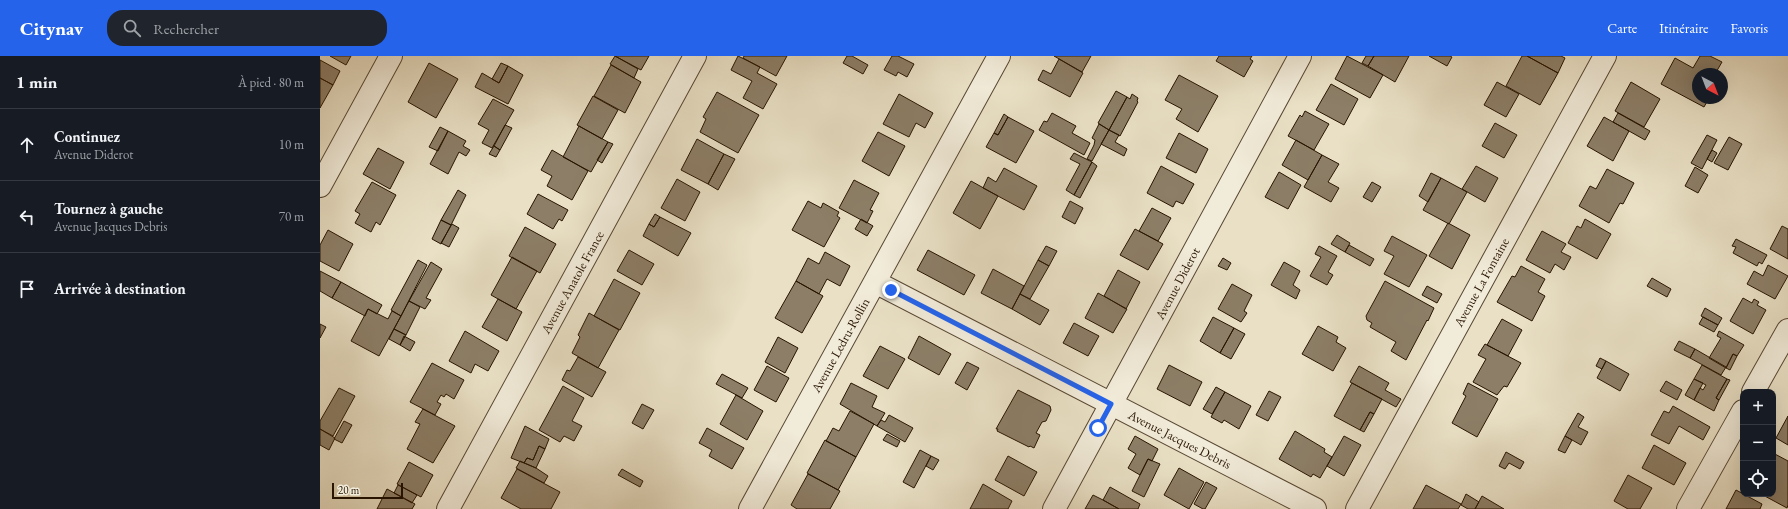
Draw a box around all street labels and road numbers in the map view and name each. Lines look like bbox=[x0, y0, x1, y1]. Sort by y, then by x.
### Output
street label: Avenue Anatole France bbox=[537, 228, 608, 338]
street label: Avenue La Fontaine bbox=[1449, 235, 1513, 331]
street label: Avenue Diderot bbox=[1151, 244, 1204, 323]
street label: Avenue Ledru-Rollin bbox=[807, 295, 874, 396]
street label: Avenue Jacques Debris bbox=[1125, 406, 1234, 473]

